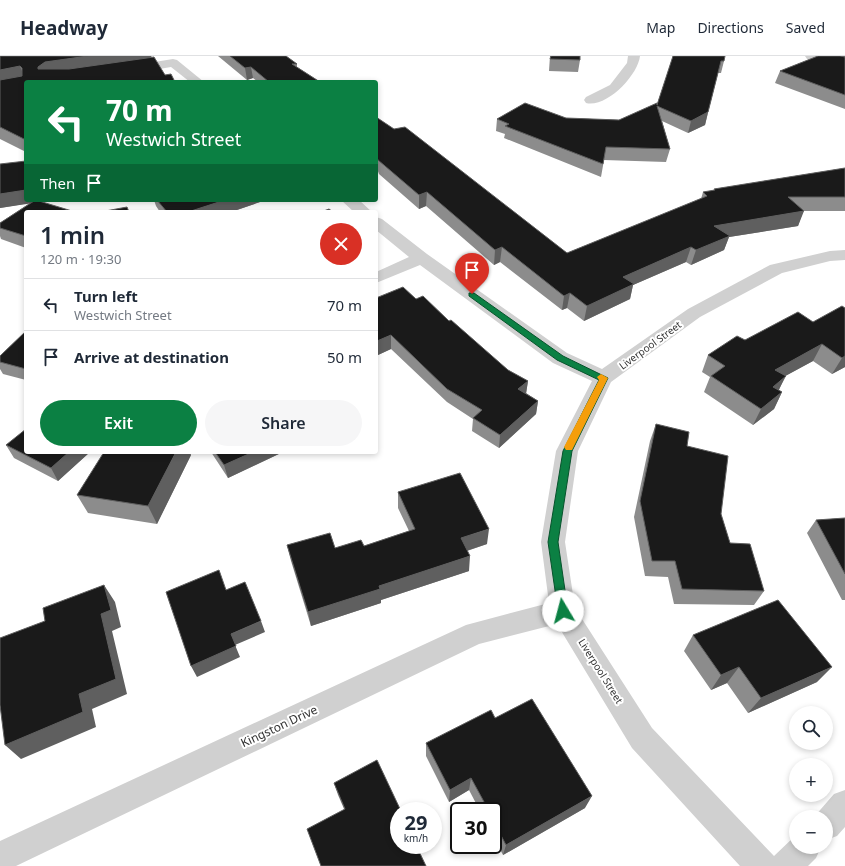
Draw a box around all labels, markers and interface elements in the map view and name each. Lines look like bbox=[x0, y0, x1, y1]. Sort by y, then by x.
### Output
text: Headway bbox=[20, 15, 108, 41]
text: Map bbox=[646, 18, 675, 37]
text: Directions bbox=[697, 18, 764, 37]
text: Saved bbox=[786, 18, 825, 37]
text: 70 m bbox=[106, 91, 173, 129]
icon: left bbox=[40, 96, 92, 148]
text: Westwich Street bbox=[106, 127, 241, 151]
icon: arrive bbox=[83, 172, 105, 194]
text: Then bbox=[40, 173, 75, 193]
text: 1 min bbox=[40, 218, 105, 251]
button: close bbox=[320, 223, 362, 265]
text: 120 m · 19:30 bbox=[40, 250, 121, 268]
pin bbox=[455, 253, 489, 294]
icon: arrive bbox=[461, 259, 483, 281]
text: Turn left bbox=[74, 286, 138, 306]
icon: left bbox=[40, 294, 62, 316]
text: 70 m bbox=[327, 295, 362, 315]
text: Westwich Street bbox=[74, 306, 172, 324]
street label: Liverpool Street bbox=[616, 317, 684, 372]
icon: arrive bbox=[40, 346, 62, 368]
text: Arrive at destination bbox=[74, 347, 229, 367]
text: 50 m bbox=[327, 347, 362, 367]
button: Exit bbox=[40, 400, 197, 446]
button: Share bbox=[205, 400, 362, 446]
position arrow bbox=[542, 590, 584, 632]
street label: Liverpool Street bbox=[575, 636, 627, 706]
street label: Kingston Drive bbox=[238, 701, 320, 751]
map controls bbox=[789, 706, 833, 854]
button: search bbox=[789, 706, 833, 750]
button: + bbox=[789, 758, 833, 802]
speed limit sign: 30 bbox=[450, 802, 502, 854]
text: 29 bbox=[405, 809, 427, 836]
button: − bbox=[789, 810, 833, 854]
text: km/h bbox=[404, 831, 428, 845]

